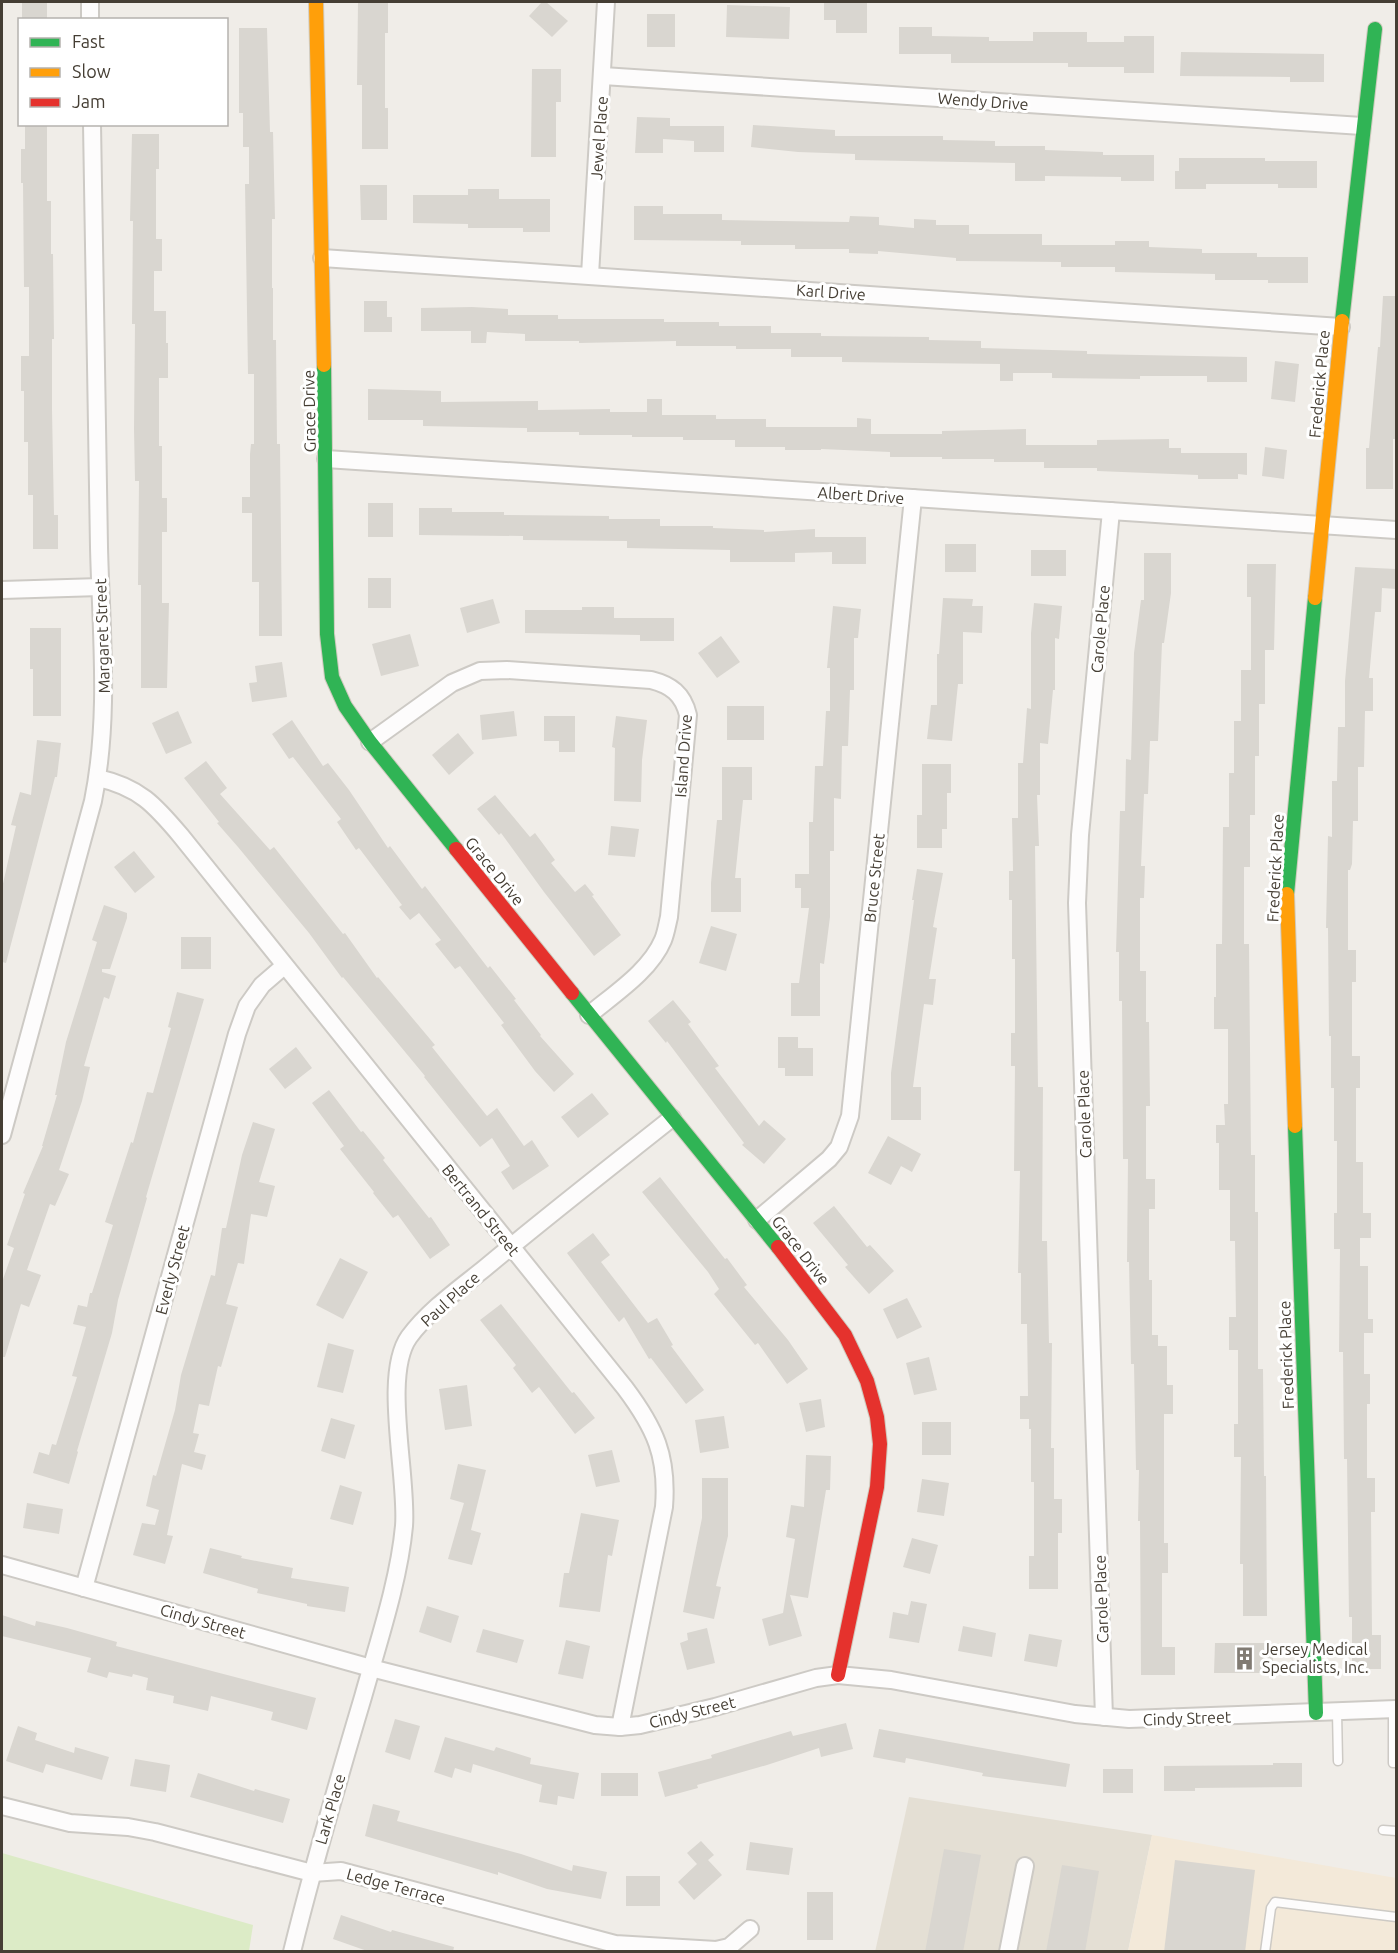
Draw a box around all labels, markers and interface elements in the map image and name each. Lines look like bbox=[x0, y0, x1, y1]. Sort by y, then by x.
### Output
legend bbox=[18, 18, 228, 126]
text: Fast bbox=[72, 31, 105, 51]
text: Slow bbox=[72, 61, 111, 81]
street label: Wendy Drive bbox=[937, 89, 1029, 113]
text: Jam bbox=[72, 91, 106, 111]
street label: Jewel Place bbox=[587, 95, 611, 181]
street label: Karl Drive bbox=[796, 281, 866, 303]
street label: Frederick Place bbox=[1305, 329, 1333, 439]
street label: Grace Drive bbox=[299, 370, 319, 452]
street label: Albert Drive bbox=[817, 483, 905, 507]
street label: Margaret Street bbox=[91, 577, 113, 694]
street label: Carole Place bbox=[1087, 584, 1113, 674]
street label: Island Drive bbox=[671, 714, 695, 798]
street label: Frederick Place bbox=[1263, 813, 1287, 923]
street label: Bruce Street bbox=[860, 832, 888, 924]
street label: Grace Drive bbox=[462, 833, 528, 909]
street label: Carole Place bbox=[1073, 1070, 1095, 1158]
street label: Bertrand Street bbox=[439, 1161, 524, 1260]
street label: Grace Drive bbox=[768, 1212, 834, 1288]
street label: Everly Street bbox=[151, 1223, 193, 1317]
street label: Paul Place bbox=[417, 1268, 483, 1330]
street label: Frederick Place bbox=[1275, 1300, 1297, 1410]
street label: Carole Place bbox=[1090, 1555, 1112, 1643]
street label: Cindy Street bbox=[158, 1600, 249, 1642]
place label: Jersey Medical Specialists, Inc. bbox=[1262, 1640, 1369, 1676]
building icon: Jersey Medical Specialists, Inc. bbox=[1231, 1645, 1257, 1671]
street label: Cindy Street bbox=[647, 1692, 738, 1731]
street label: Cindy Street bbox=[1143, 1707, 1232, 1729]
street label: Lark Place bbox=[311, 1772, 349, 1846]
street label: Ledge Terrace bbox=[345, 1864, 447, 1908]

